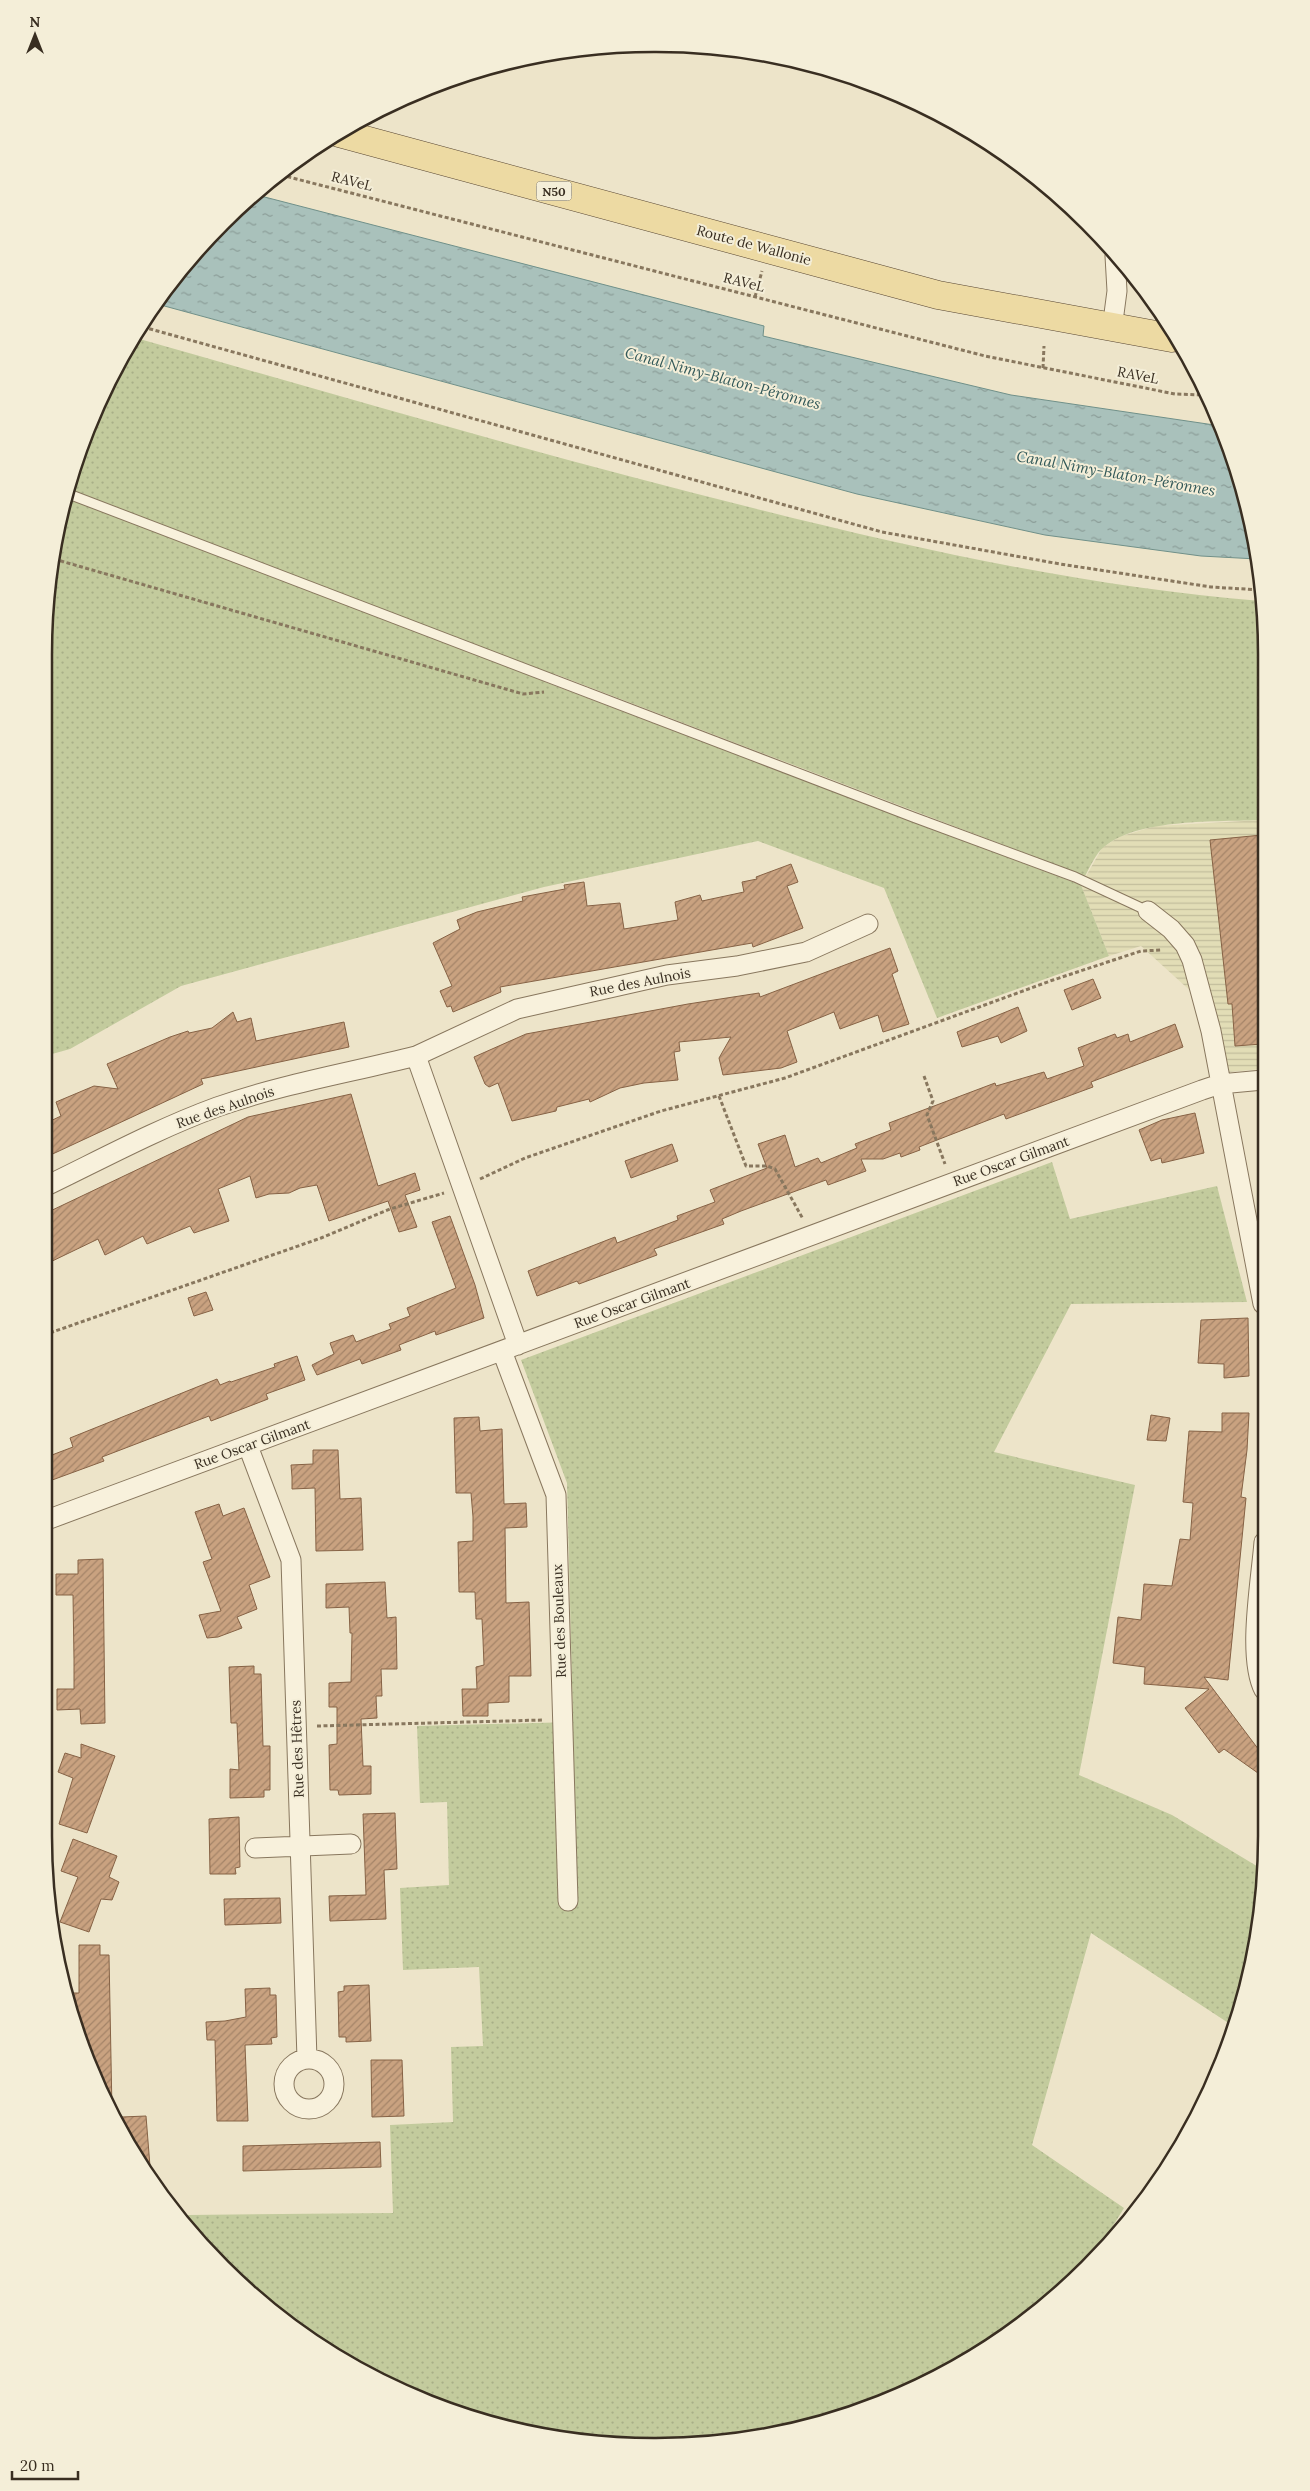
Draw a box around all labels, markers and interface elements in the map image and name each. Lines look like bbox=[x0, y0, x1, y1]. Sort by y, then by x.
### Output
north arrow bbox=[10, 10, 60, 60]
text: N bbox=[30, 13, 41, 31]
street label: RAVeL bbox=[330, 167, 374, 195]
road number: N50 bbox=[536, 182, 572, 200]
street label: Route de Wallonie bbox=[695, 221, 814, 269]
street label: RAVeL bbox=[722, 268, 766, 296]
water label: Canal Nimy-Blaton-Péronnes bbox=[623, 343, 823, 413]
street label: RAVeL bbox=[1116, 362, 1160, 388]
water label: Canal Nimy-Blaton-Péronnes bbox=[1015, 446, 1217, 500]
street label: Rue des Aulnois bbox=[588, 963, 692, 1001]
street label: Rue des Aulnois bbox=[174, 1082, 276, 1132]
street label: Rue Oscar Gilmant bbox=[950, 1131, 1072, 1190]
street label: Rue Oscar Gilmant bbox=[571, 1273, 693, 1332]
street label: Rue Oscar Gilmant bbox=[191, 1414, 313, 1473]
street label: Rue des Bouleaux bbox=[548, 1563, 570, 1678]
street label: Rue des Hêtres bbox=[286, 1700, 308, 1798]
scale bar bbox=[12, 2448, 79, 2480]
text: 20 m bbox=[20, 2456, 55, 2475]

